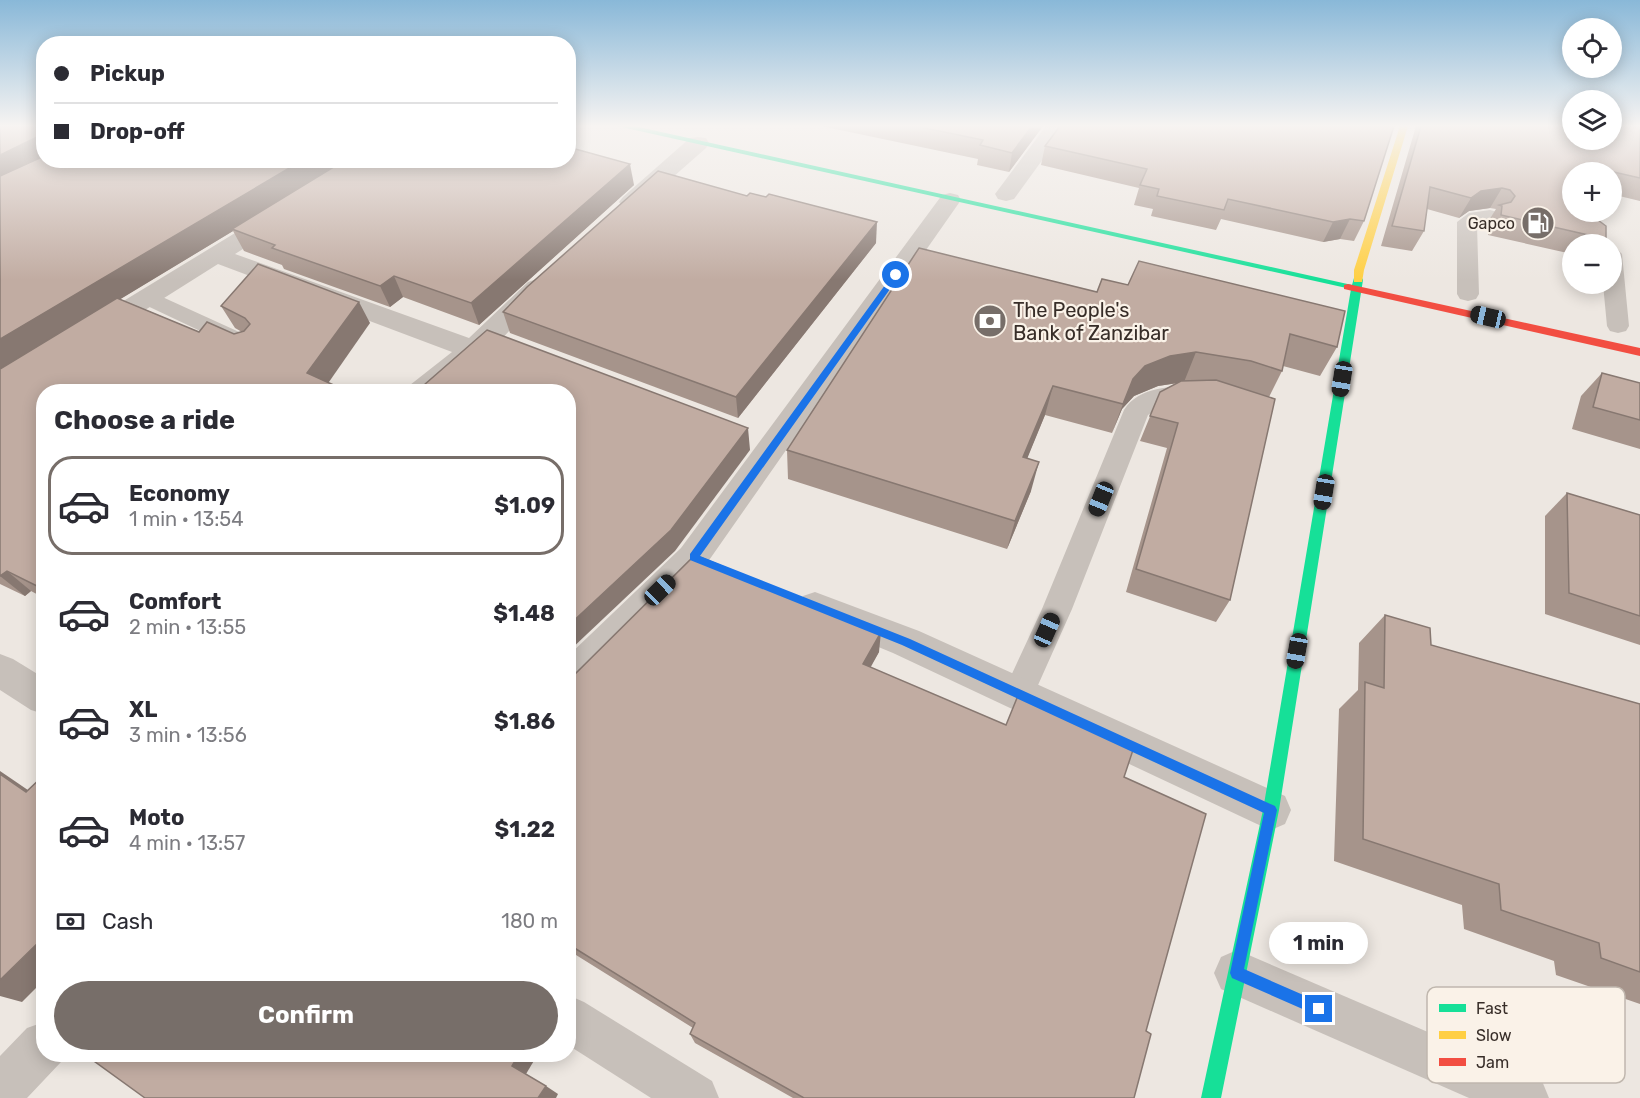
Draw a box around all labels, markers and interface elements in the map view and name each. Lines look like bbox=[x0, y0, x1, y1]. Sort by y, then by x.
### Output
map controls bbox=[1562, 18, 1622, 294]
button: locate bbox=[1562, 18, 1622, 78]
text: Pickup bbox=[90, 60, 165, 87]
button: layers bbox=[1562, 90, 1622, 150]
text: Drop-off bbox=[90, 118, 185, 145]
button: + bbox=[1562, 162, 1622, 222]
fuel station icon: Gapco bbox=[1520, 205, 1556, 241]
place label: Gapco bbox=[1468, 214, 1515, 233]
button: − bbox=[1562, 234, 1622, 294]
route start bbox=[882, 261, 909, 288]
place label: The People's Bank of Zanzibar bbox=[1013, 298, 1169, 345]
bank icon: The People's Bank of Zanzibar bbox=[972, 303, 1008, 339]
car bbox=[1468, 304, 1508, 330]
car bbox=[1330, 360, 1354, 398]
text: Choose a ride bbox=[54, 404, 235, 436]
car bbox=[1312, 473, 1336, 511]
icon: car bbox=[57, 479, 111, 533]
car bbox=[1086, 479, 1116, 519]
text: Economy bbox=[129, 480, 230, 507]
text: $1.09 bbox=[494, 492, 555, 519]
text: 1 min · 13:54 bbox=[129, 507, 244, 531]
car bbox=[641, 571, 679, 609]
icon: car bbox=[57, 587, 111, 641]
text: Comfort bbox=[129, 588, 221, 615]
text: $1.48 bbox=[493, 600, 555, 627]
car bbox=[1031, 610, 1063, 650]
text: 2 min · 13:55 bbox=[129, 615, 246, 639]
car bbox=[1285, 632, 1309, 670]
icon: car bbox=[57, 695, 111, 749]
text: XL bbox=[129, 696, 157, 723]
text: $1.86 bbox=[494, 708, 555, 735]
text: 3 min · 13:56 bbox=[129, 723, 247, 747]
icon: car bbox=[57, 803, 111, 857]
text: Moto bbox=[129, 804, 184, 831]
text: $1.22 bbox=[495, 816, 555, 843]
text: 4 min · 13:57 bbox=[129, 831, 245, 855]
icon: cash bbox=[54, 905, 87, 938]
text: Cash bbox=[102, 908, 153, 935]
text: 180 m bbox=[501, 909, 558, 933]
callout: 1 min bbox=[1270, 922, 1368, 964]
text: 1 min bbox=[1293, 931, 1344, 955]
button: Confirm bbox=[54, 981, 558, 1050]
legend bbox=[1427, 987, 1625, 1083]
route end bbox=[1305, 995, 1332, 1022]
text: Fast bbox=[1476, 999, 1508, 1018]
text: Slow bbox=[1476, 1026, 1512, 1045]
text: Jam bbox=[1476, 1053, 1509, 1072]

